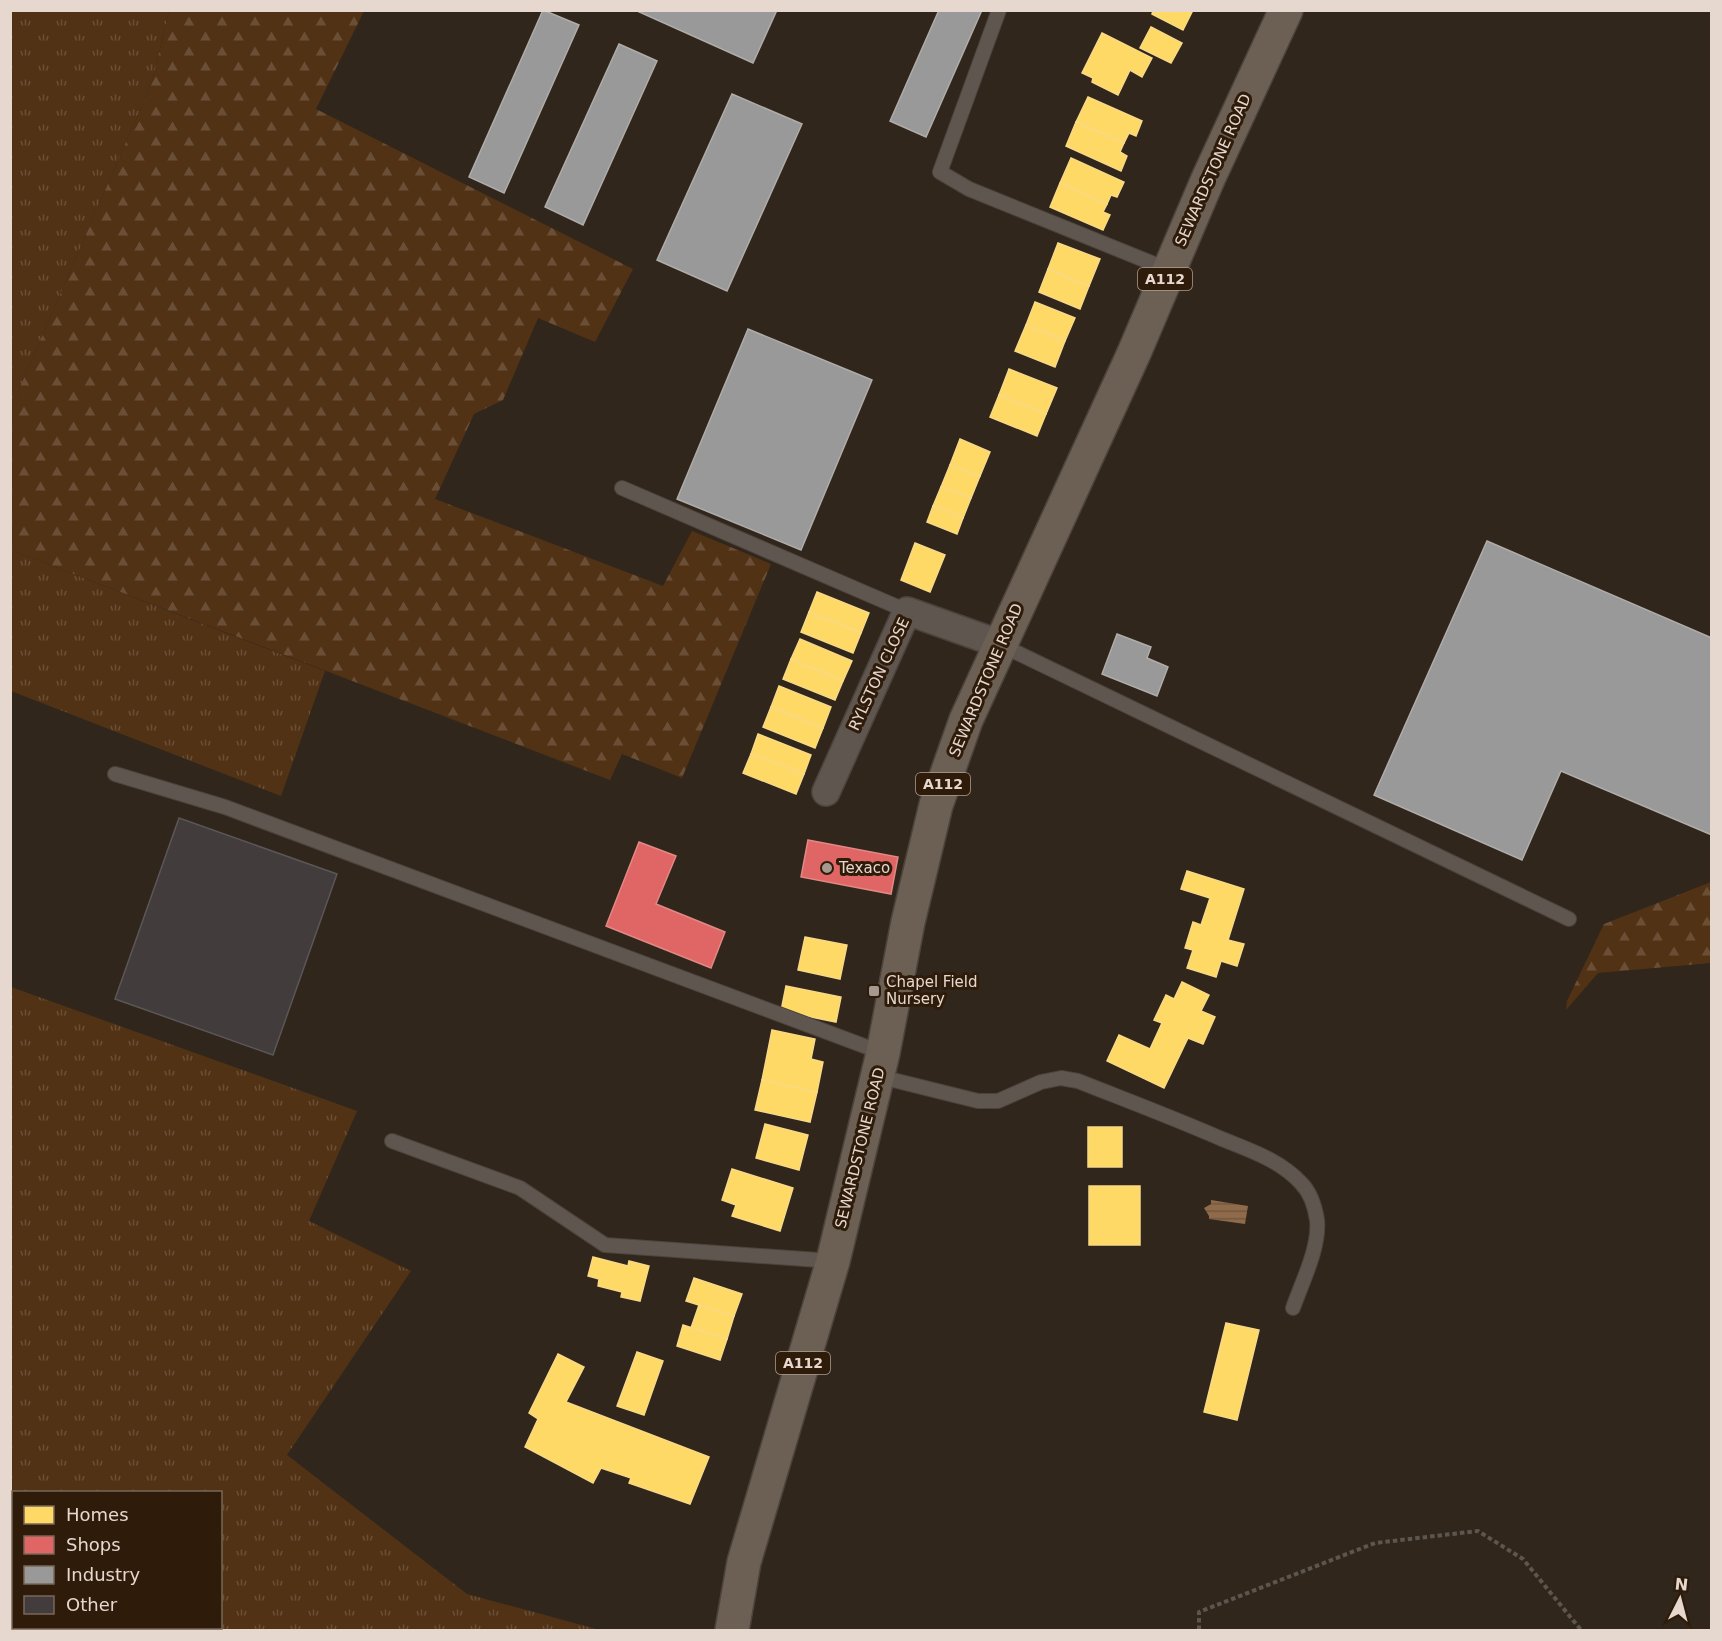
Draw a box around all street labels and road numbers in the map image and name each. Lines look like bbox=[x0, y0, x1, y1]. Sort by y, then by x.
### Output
street label: SEWARDSTONE ROAD bbox=[1171, 91, 1255, 249]
road number: A112 bbox=[1138, 268, 1192, 290]
street label: SEWARDSTONE ROAD bbox=[945, 601, 1027, 759]
street label: RYLSTON CLOSE bbox=[845, 615, 913, 733]
road number: A112 bbox=[916, 773, 970, 795]
street label: SEWARDSTONE ROAD bbox=[831, 1066, 889, 1230]
road number: A112 bbox=[776, 1352, 830, 1374]

